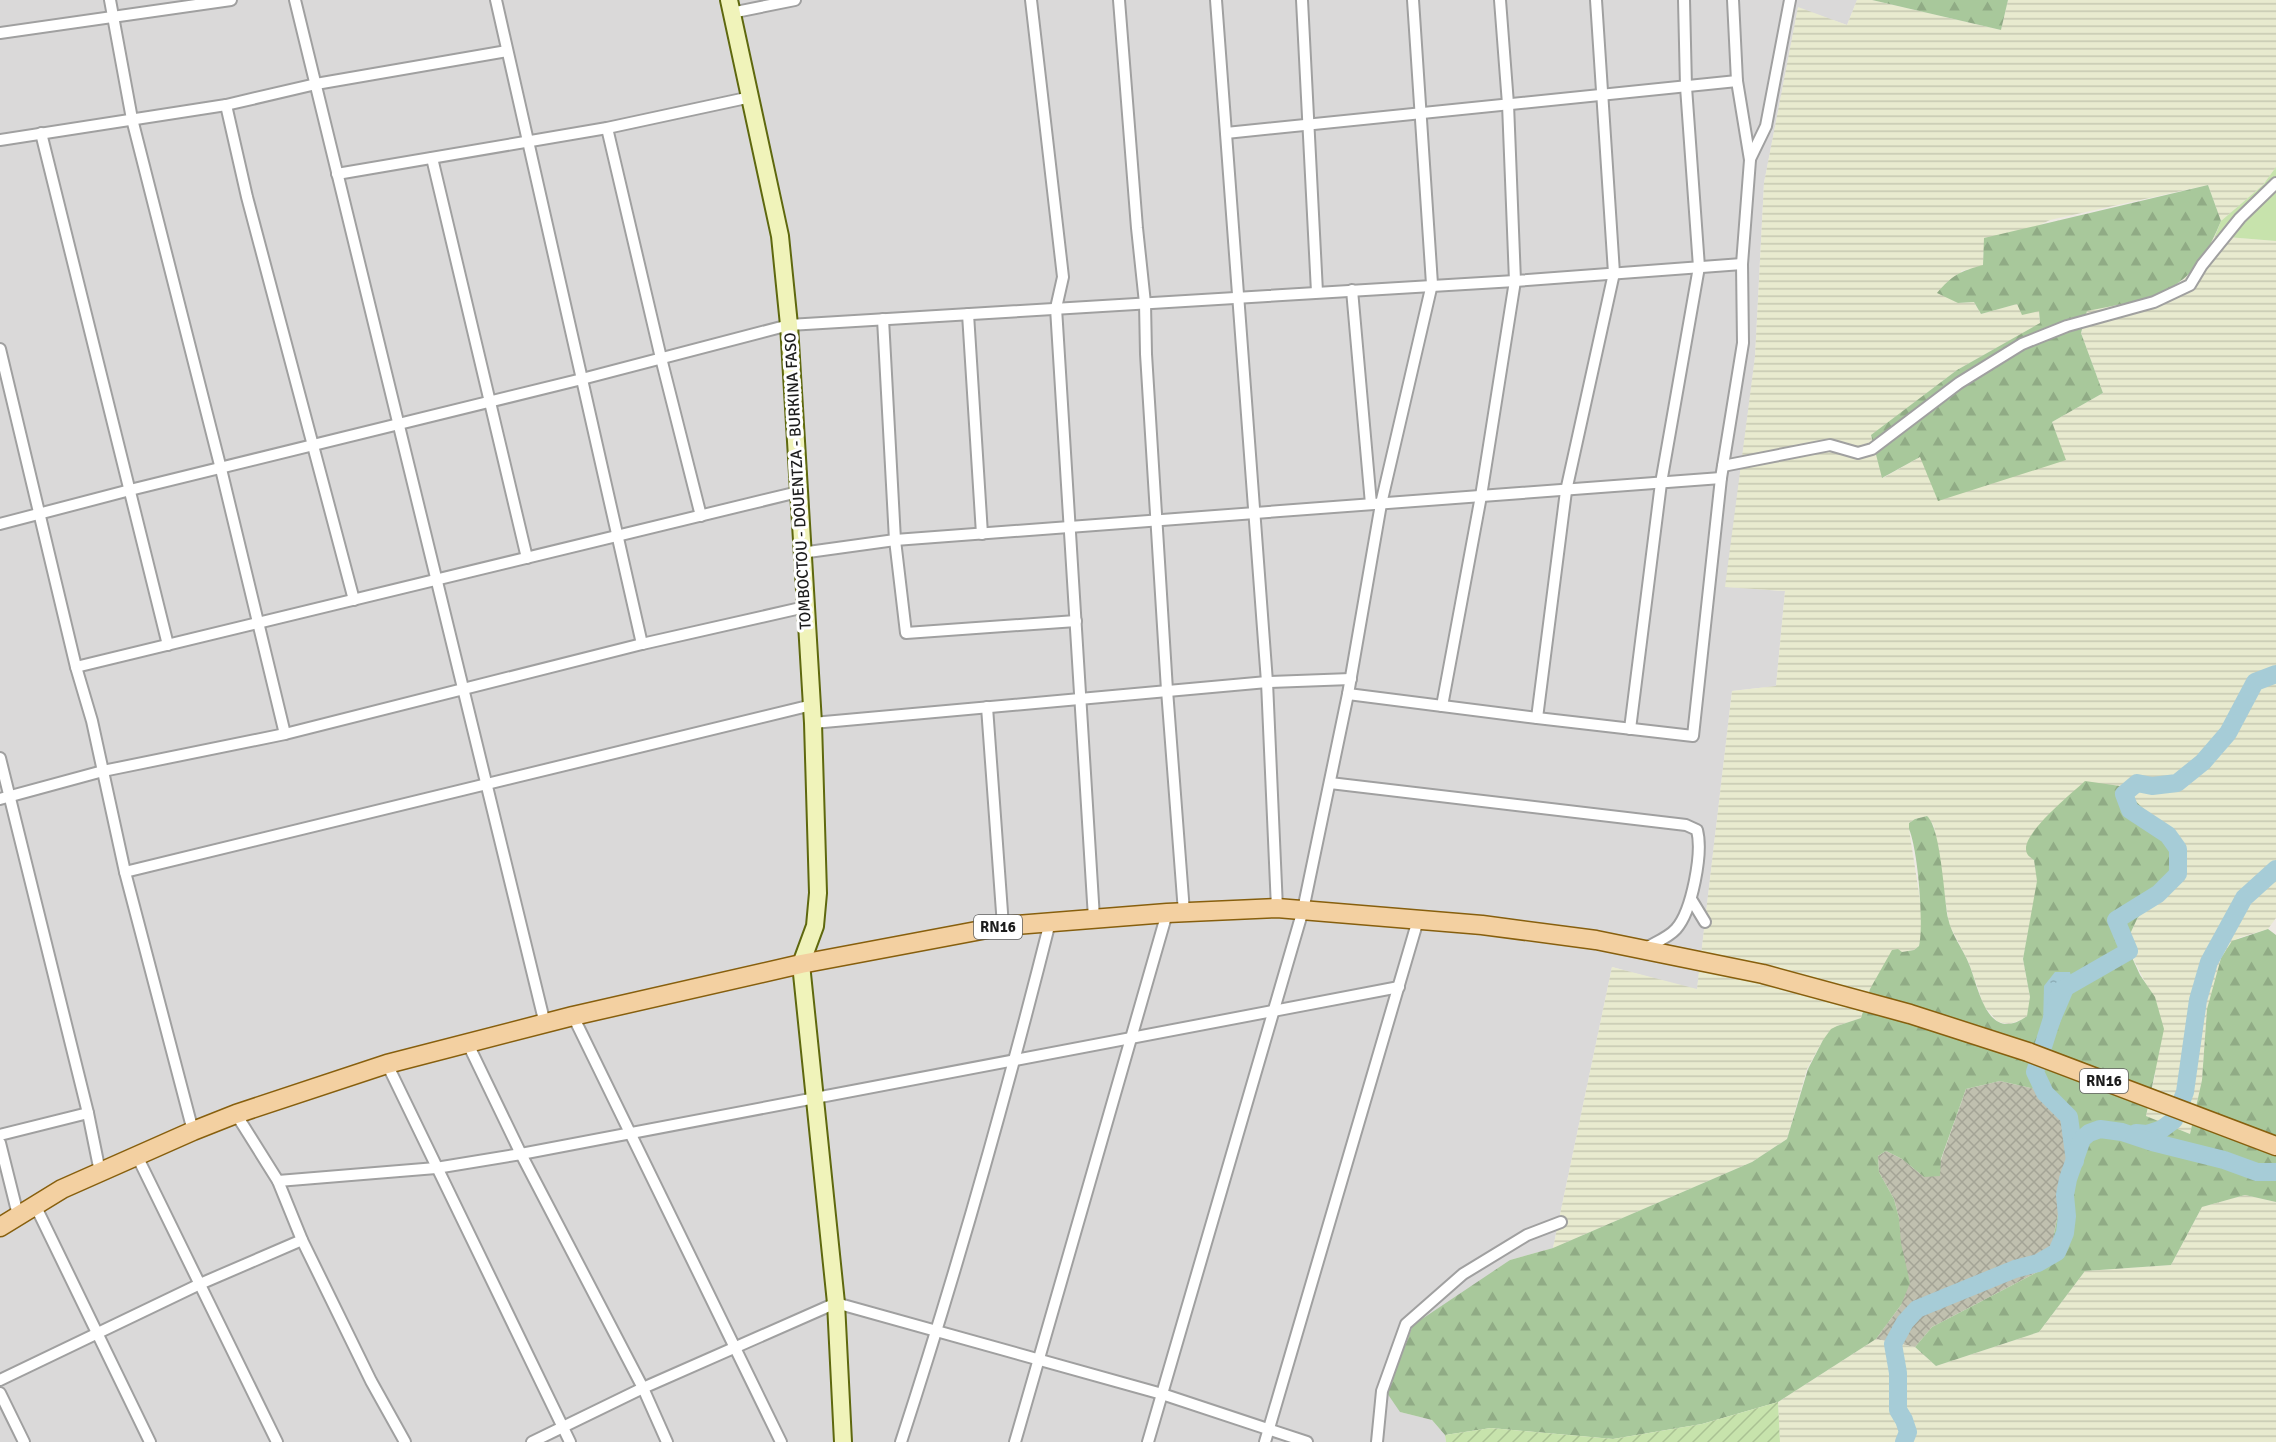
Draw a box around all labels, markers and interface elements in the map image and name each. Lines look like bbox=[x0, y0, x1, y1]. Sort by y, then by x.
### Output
street label: TOMBOCTOU - DOUENTZA - BURKINA FASO bbox=[780, 332, 816, 630]
road number: RN16 bbox=[974, 915, 1022, 939]
road number: RN16 bbox=[2080, 1069, 2128, 1093]

